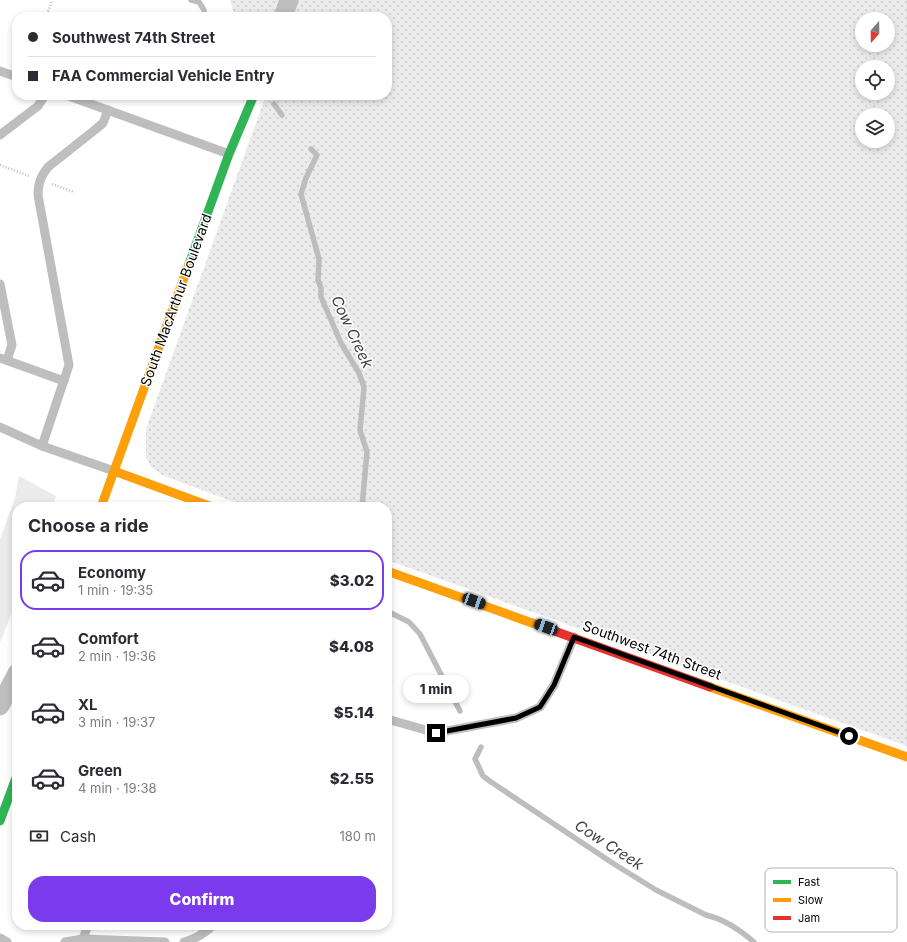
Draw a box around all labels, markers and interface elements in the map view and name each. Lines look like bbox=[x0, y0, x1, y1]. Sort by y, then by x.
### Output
north arrow bbox=[855, 12, 895, 52]
map controls bbox=[855, 12, 895, 148]
text: Southwest 74th Street bbox=[52, 28, 215, 47]
button: locate bbox=[855, 60, 895, 100]
text: FAA Commercial Vehicle Entry bbox=[52, 66, 275, 85]
button: layers bbox=[855, 108, 895, 148]
street label: South MacArthur Boulevard bbox=[136, 211, 215, 388]
water label: Cow Creek bbox=[327, 292, 378, 372]
text: Choose a ride bbox=[28, 515, 149, 536]
icon: car bbox=[30, 562, 66, 598]
text: Economy bbox=[78, 563, 146, 582]
text: $3.02 bbox=[330, 571, 374, 590]
text: 1 min · 19:35 bbox=[78, 582, 153, 598]
car bbox=[461, 591, 487, 611]
car bbox=[533, 617, 559, 637]
street label: Southwest 74th Street bbox=[581, 617, 724, 683]
icon: car bbox=[30, 628, 66, 664]
text: Comfort bbox=[78, 629, 139, 648]
text: $4.08 bbox=[329, 637, 374, 656]
text: 2 min · 19:36 bbox=[78, 648, 156, 664]
callout: 1 min bbox=[403, 675, 469, 703]
text: 1 min bbox=[420, 681, 452, 697]
icon: car bbox=[30, 694, 66, 730]
text: XL bbox=[78, 695, 98, 714]
text: $5.14 bbox=[334, 703, 374, 722]
text: 3 min · 19:37 bbox=[78, 714, 155, 730]
route end bbox=[427, 724, 445, 742]
route start bbox=[840, 727, 858, 745]
icon: car bbox=[30, 760, 66, 796]
text: Green bbox=[78, 761, 122, 780]
text: $2.55 bbox=[330, 769, 374, 788]
text: 4 min · 19:38 bbox=[78, 780, 157, 796]
water label: Cow Creek bbox=[571, 815, 648, 874]
icon: cash bbox=[28, 825, 50, 847]
text: Cash bbox=[60, 827, 96, 846]
text: 180 m bbox=[339, 828, 376, 844]
legend bbox=[765, 868, 897, 932]
text: Fast bbox=[798, 875, 820, 889]
button: Confirm bbox=[28, 876, 376, 922]
text: Slow bbox=[798, 893, 823, 907]
text: Jam bbox=[798, 911, 820, 925]

